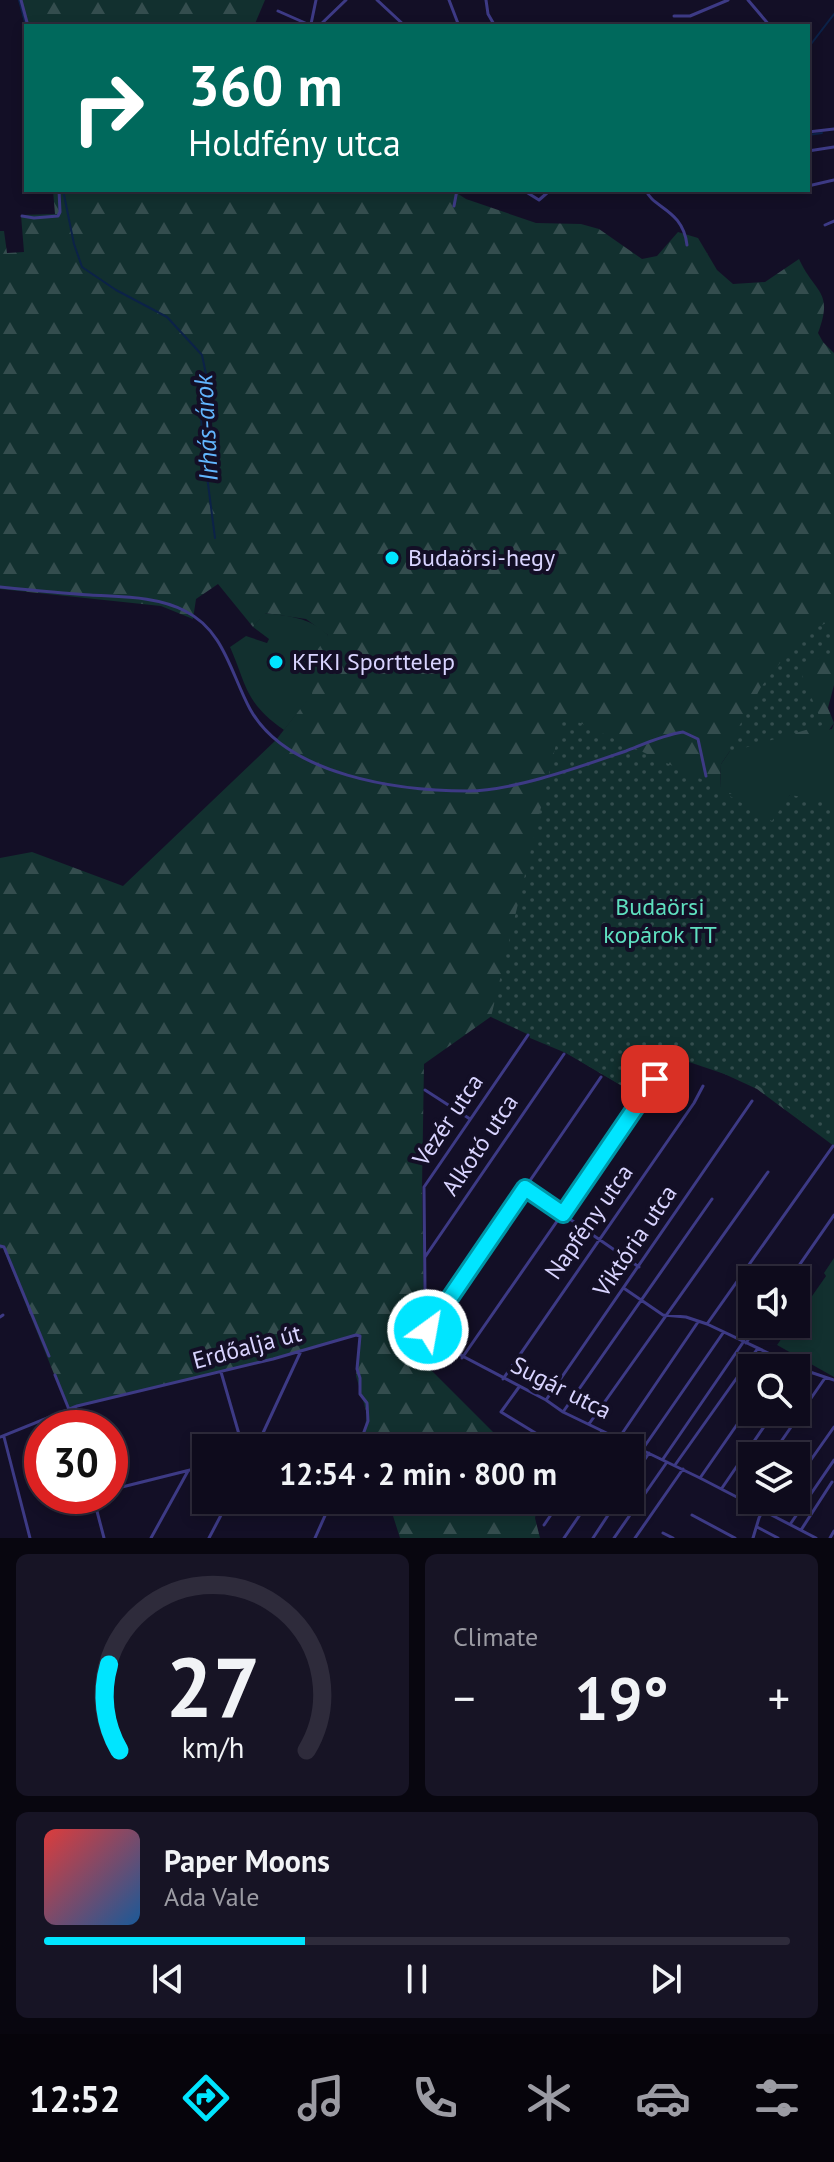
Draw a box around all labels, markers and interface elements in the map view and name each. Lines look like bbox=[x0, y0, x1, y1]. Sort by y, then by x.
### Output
text: 360 m bbox=[188, 49, 343, 121]
icon: right bbox=[56, 56, 160, 160]
text: Holdfény utca bbox=[188, 119, 401, 166]
water label: Irhás-árok bbox=[186, 372, 225, 482]
place label: Budaörsi-hegy bbox=[408, 542, 555, 573]
marker: Budaörsi-hegy bbox=[383, 549, 401, 567]
place label: KFKI Sporttelep bbox=[292, 646, 455, 677]
marker: KFKI Sporttelep bbox=[267, 653, 285, 671]
park label: Budaörsi kopárok TT bbox=[603, 891, 717, 950]
pin bbox=[621, 1045, 689, 1113]
icon: arrive bbox=[633, 1057, 677, 1101]
street label: Vezér utca bbox=[405, 1068, 490, 1173]
street label: Alkotó utca bbox=[434, 1088, 525, 1201]
street label: Napfény utca bbox=[538, 1158, 640, 1285]
street label: Viktória utca bbox=[585, 1179, 683, 1304]
map controls bbox=[738, 1266, 810, 1514]
button: sound bbox=[738, 1266, 810, 1338]
position arrow bbox=[386, 1288, 470, 1372]
street label: Erdőalja út bbox=[189, 1317, 305, 1376]
street label: Sugár utca bbox=[506, 1349, 617, 1426]
button: search bbox=[738, 1354, 810, 1426]
speed limit sign: 30 bbox=[24, 1410, 128, 1514]
button: layers bbox=[738, 1442, 810, 1514]
text: 12:54 · 2 min · 800 m bbox=[279, 1454, 557, 1493]
text: Climate bbox=[453, 1620, 538, 1653]
text: 27 bbox=[165, 1632, 260, 1740]
text: 19° bbox=[574, 1659, 669, 1737]
text: − bbox=[453, 1669, 475, 1726]
text: + bbox=[768, 1669, 790, 1726]
text: km/h bbox=[181, 1729, 244, 1766]
text: Paper Moons bbox=[164, 1841, 330, 1880]
text: Ada Vale bbox=[164, 1880, 259, 1913]
icon: previous bbox=[146, 1957, 190, 2001]
icon: pause bbox=[395, 1957, 439, 2001]
icon: next bbox=[644, 1957, 688, 2001]
icon: directions bbox=[178, 2070, 234, 2126]
icon: music bbox=[293, 2070, 349, 2126]
icon: phone bbox=[407, 2070, 463, 2126]
icon: climate bbox=[521, 2070, 577, 2126]
icon: car bbox=[635, 2070, 691, 2126]
icon: filters bbox=[749, 2070, 805, 2126]
text: 12:52 bbox=[29, 2075, 120, 2122]

